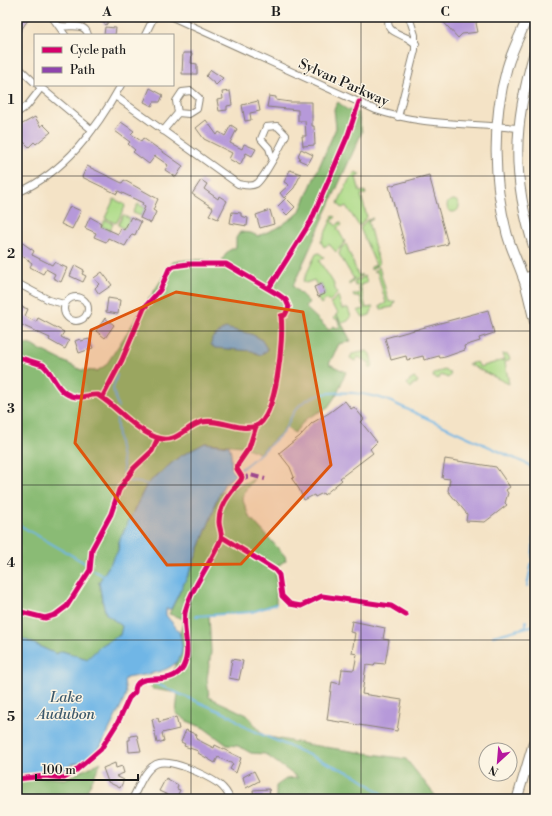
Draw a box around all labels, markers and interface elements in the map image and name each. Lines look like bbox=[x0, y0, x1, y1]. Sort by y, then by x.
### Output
text: A bbox=[101, 4, 112, 20]
text: B bbox=[271, 4, 281, 20]
text: C bbox=[440, 4, 450, 20]
legend bbox=[34, 34, 174, 86]
text: Cycle path bbox=[70, 43, 126, 58]
street label: Sylvan Parkway bbox=[296, 55, 392, 111]
text: Path bbox=[70, 63, 95, 78]
text: 1 bbox=[8, 92, 15, 108]
text: 2 bbox=[7, 246, 15, 262]
text: 3 bbox=[7, 401, 15, 417]
text: 4 bbox=[7, 555, 16, 571]
water label: Lake Audubon bbox=[35, 688, 96, 724]
text: 5 bbox=[7, 709, 15, 725]
north arrow bbox=[478, 742, 518, 782]
scale bar bbox=[36, 756, 138, 782]
text: N bbox=[487, 762, 501, 778]
text: 100 m bbox=[42, 763, 76, 778]

